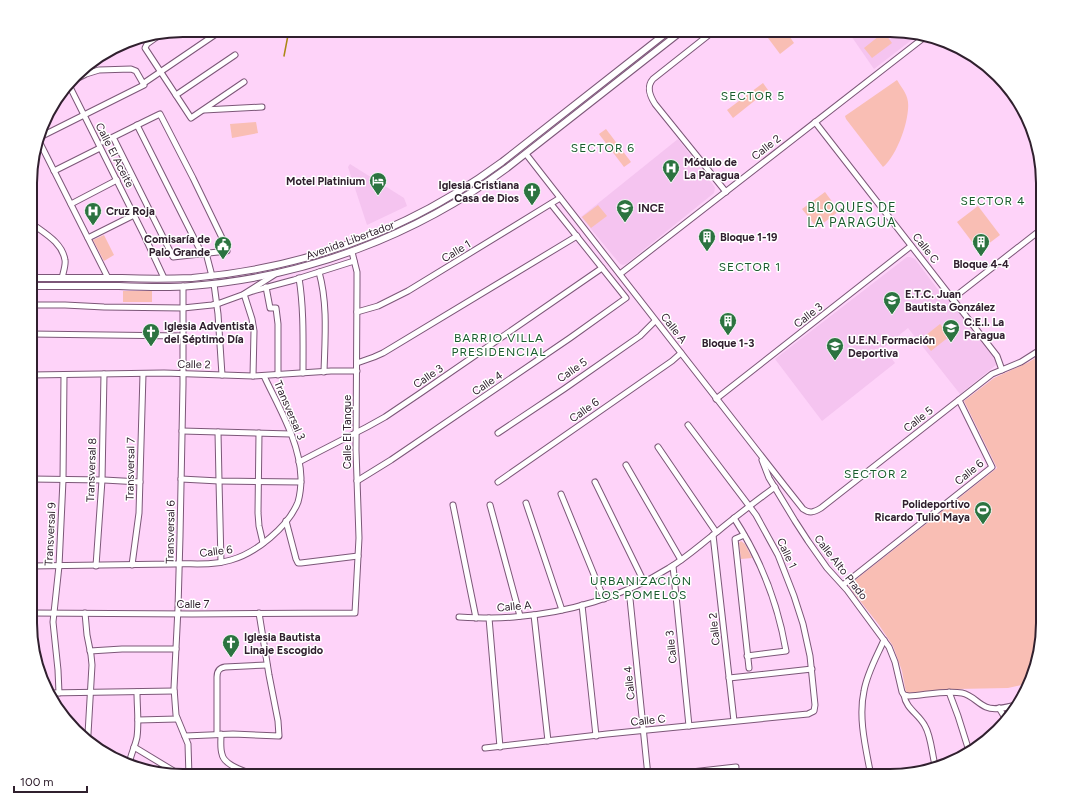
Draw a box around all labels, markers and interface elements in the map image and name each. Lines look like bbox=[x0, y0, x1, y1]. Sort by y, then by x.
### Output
district label: SECTOR 5 bbox=[721, 89, 785, 103]
street label: Calle El Aceite bbox=[93, 121, 136, 190]
street label: Calle 2 bbox=[749, 132, 783, 163]
district label: SECTOR 6 bbox=[571, 141, 635, 155]
place label: Módulo de La Paragua bbox=[684, 156, 740, 182]
hospital icon: Módulo de La Paragua bbox=[661, 158, 681, 183]
hotel icon: Motel Platinium bbox=[368, 171, 388, 196]
place label: Motel Platinium bbox=[286, 175, 365, 188]
place label: Iglesia Cristiana Casa de Dios bbox=[438, 179, 519, 205]
church icon: Iglesia Cristiana Casa de Dios bbox=[522, 181, 542, 206]
district label: SECTOR 4 bbox=[961, 194, 1026, 208]
school or university icon: INCE bbox=[615, 198, 635, 223]
district label: BLOQUES DE LA PARAGUA bbox=[807, 200, 897, 230]
hospital icon: Cruz Roja bbox=[83, 201, 103, 226]
place label: INCE bbox=[638, 202, 664, 215]
place label: Cruz Roja bbox=[106, 205, 155, 218]
street label: Avenida Libertador bbox=[304, 218, 396, 263]
building icon: Bloque 1-19 bbox=[697, 227, 717, 252]
street label: Calle C bbox=[910, 230, 942, 266]
place label: Bloque 1-19 bbox=[720, 231, 777, 244]
building icon: Bloque 4-4 bbox=[971, 232, 991, 257]
place label: Comisaría de Palo Grande bbox=[144, 233, 210, 259]
public building icon: Comisaría de Palo Grande bbox=[213, 235, 233, 260]
street label: Calle 1 bbox=[439, 238, 473, 265]
place label: Bloque 4-4 bbox=[953, 258, 1009, 271]
district label: SECTOR 1 bbox=[719, 260, 781, 274]
place label: E.T.C. Juan Bautista González bbox=[905, 288, 995, 314]
school or university icon: E.T.C. Juan Bautista González bbox=[882, 290, 902, 315]
street label: Calle 3 bbox=[791, 300, 825, 331]
street label: Calle A bbox=[658, 311, 690, 346]
building icon: Bloque 1-3 bbox=[718, 311, 738, 336]
place label: C.E.I. La Paragua bbox=[964, 316, 1005, 342]
school or university icon: C.E.I. La Paragua bbox=[941, 318, 961, 343]
place label: Iglesia Adventista del Séptimo Día bbox=[164, 320, 254, 346]
church icon: Iglesia Adventista del Séptimo Día bbox=[141, 322, 161, 347]
district label: BARRIO VILLA PRESIDENCIAL bbox=[451, 331, 547, 359]
place label: U.E.N. Formación Deportiva bbox=[848, 334, 935, 360]
school or university icon: U.E.N. Formación Deportiva bbox=[825, 336, 845, 361]
place label: Bloque 1-3 bbox=[702, 337, 754, 350]
street label: Calle 5 bbox=[555, 355, 590, 385]
street label: Calle 2 bbox=[177, 358, 211, 371]
street label: Calle 3 bbox=[411, 362, 446, 391]
street label: Calle 4 bbox=[470, 368, 505, 398]
street label: Transversal 3 bbox=[271, 379, 308, 442]
street label: Calle El Tanque bbox=[341, 395, 354, 469]
street label: Calle 6 bbox=[567, 396, 602, 425]
street label: Calle 5 bbox=[901, 404, 935, 435]
street label: Transversal 7 bbox=[123, 437, 138, 501]
street label: Transversal 8 bbox=[84, 438, 99, 502]
street label: Calle 6 bbox=[952, 457, 986, 488]
district label: SECTOR 2 bbox=[844, 467, 908, 481]
place label: Polideportivo Ricardo Tulio Maya bbox=[874, 498, 971, 524]
street label: Transversal 6 bbox=[163, 500, 178, 564]
sports icon: Polideportivo Ricardo Tulio Maya bbox=[973, 500, 993, 525]
street label: Transversal 9 bbox=[42, 502, 59, 566]
street label: Calle Alto Prado bbox=[811, 532, 870, 602]
street label: Calle 1 bbox=[774, 536, 799, 570]
street label: Calle 6 bbox=[199, 543, 233, 560]
district label: URBANIZACIÓN LOS POMELOS bbox=[590, 574, 692, 602]
street label: Calle 7 bbox=[176, 598, 210, 611]
street label: Calle A bbox=[496, 598, 532, 614]
street label: Calle 2 bbox=[706, 612, 723, 646]
street label: Calle 3 bbox=[663, 630, 680, 664]
place label: Iglesia Bautista Linaje Escogido bbox=[244, 631, 324, 657]
church icon: Iglesia Bautista Linaje Escogido bbox=[221, 633, 241, 658]
street label: Calle 4 bbox=[621, 665, 638, 701]
street label: Calle C bbox=[630, 712, 666, 729]
scale bar bbox=[14, 768, 87, 794]
text: 100 m bbox=[20, 775, 54, 789]

